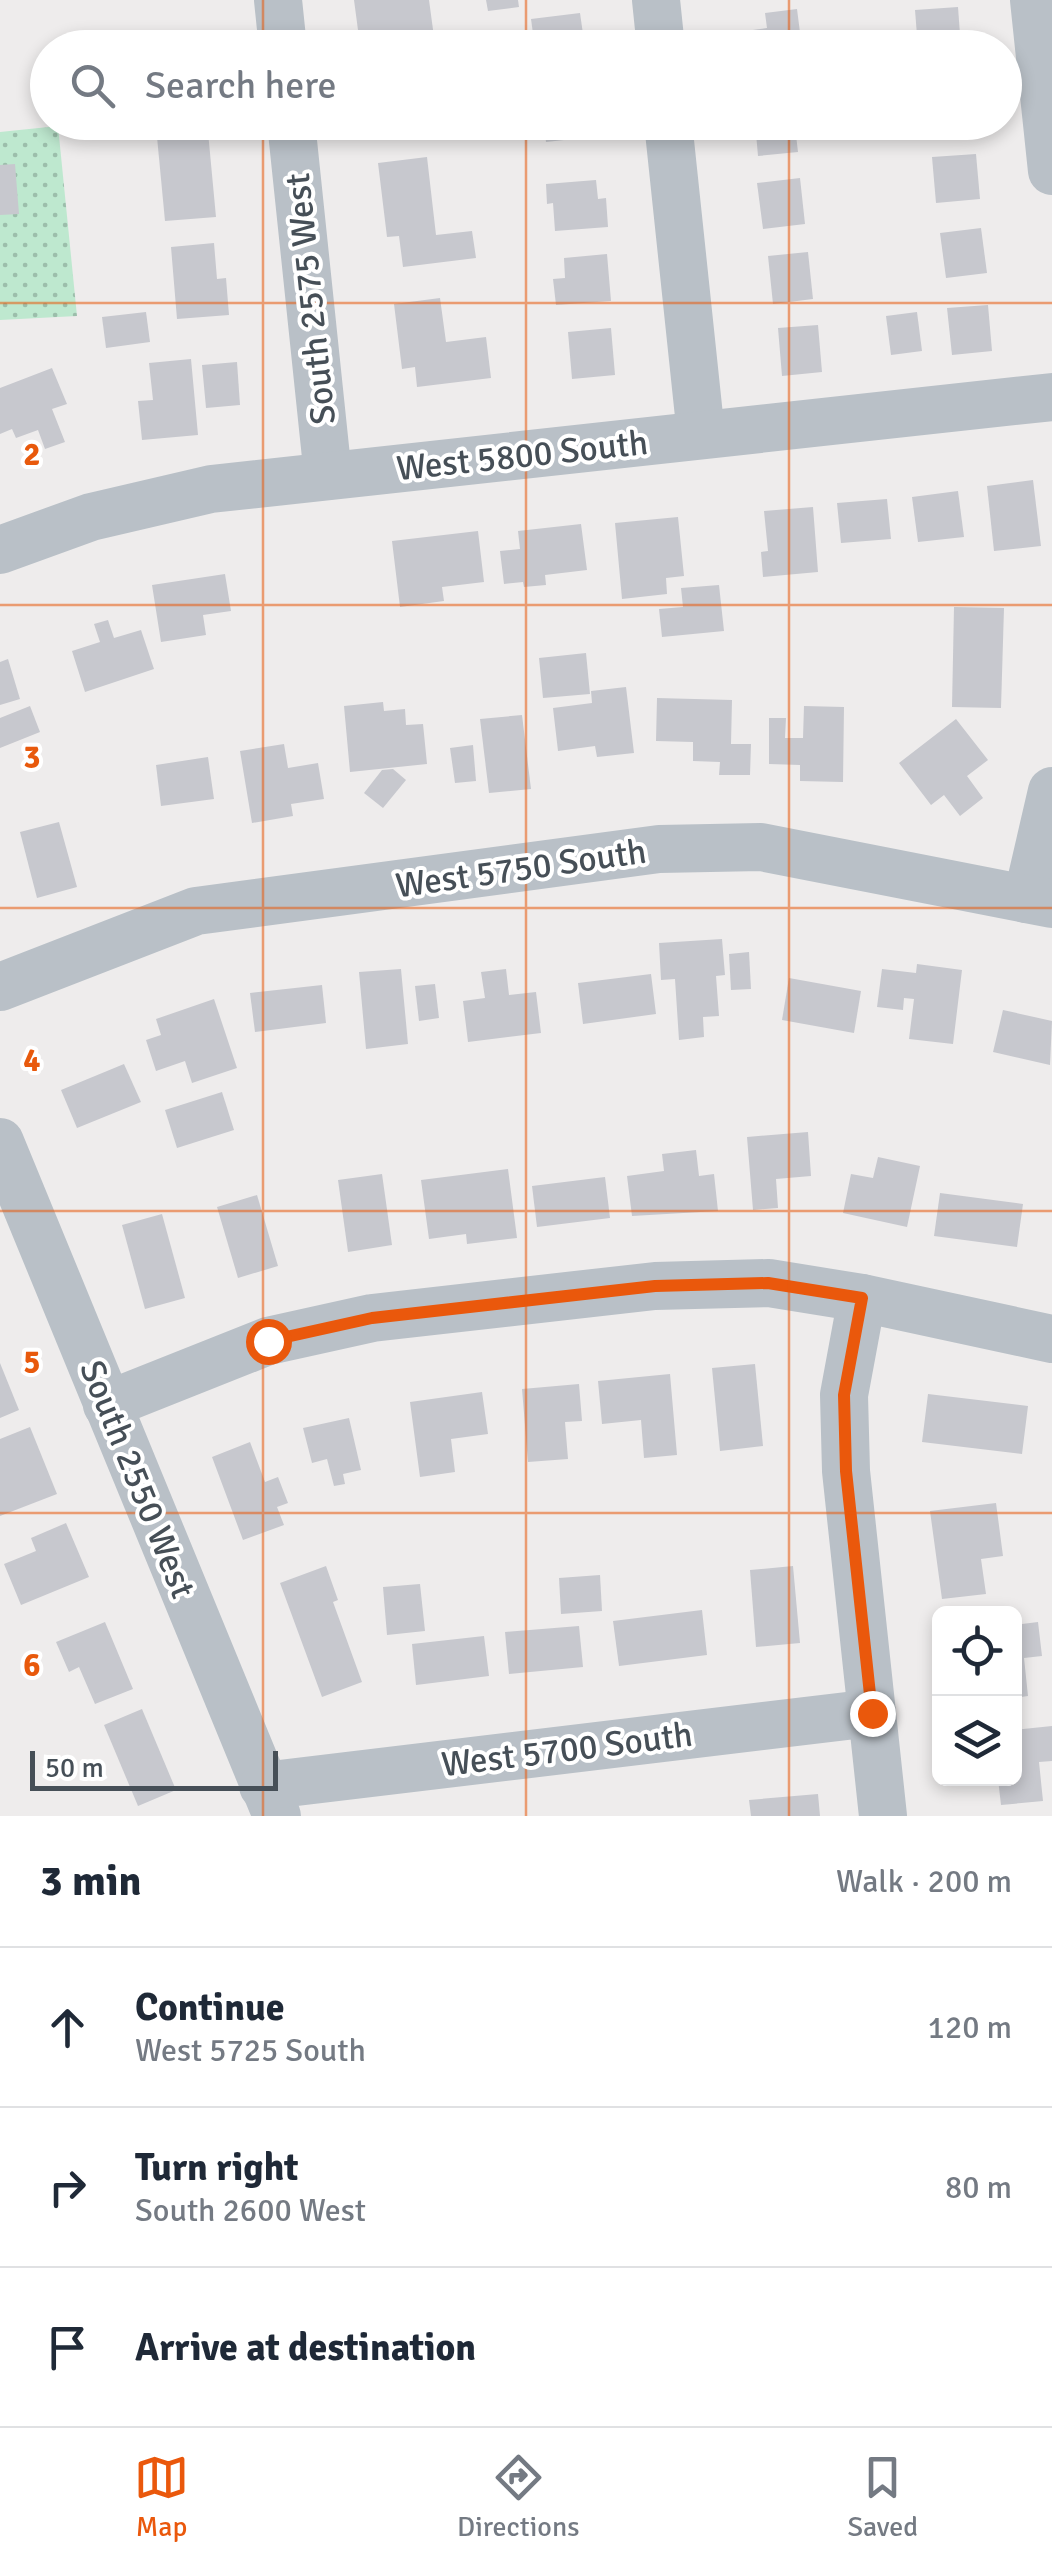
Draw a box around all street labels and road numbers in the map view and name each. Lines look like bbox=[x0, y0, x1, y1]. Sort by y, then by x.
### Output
street label: South 2575 West bbox=[276, 171, 345, 427]
street label: West 5800 South bbox=[394, 421, 650, 490]
street label: West 5750 South bbox=[393, 830, 649, 907]
street label: South 2550 West bbox=[70, 1354, 205, 1604]
street label: West 5700 South bbox=[439, 1713, 695, 1786]

